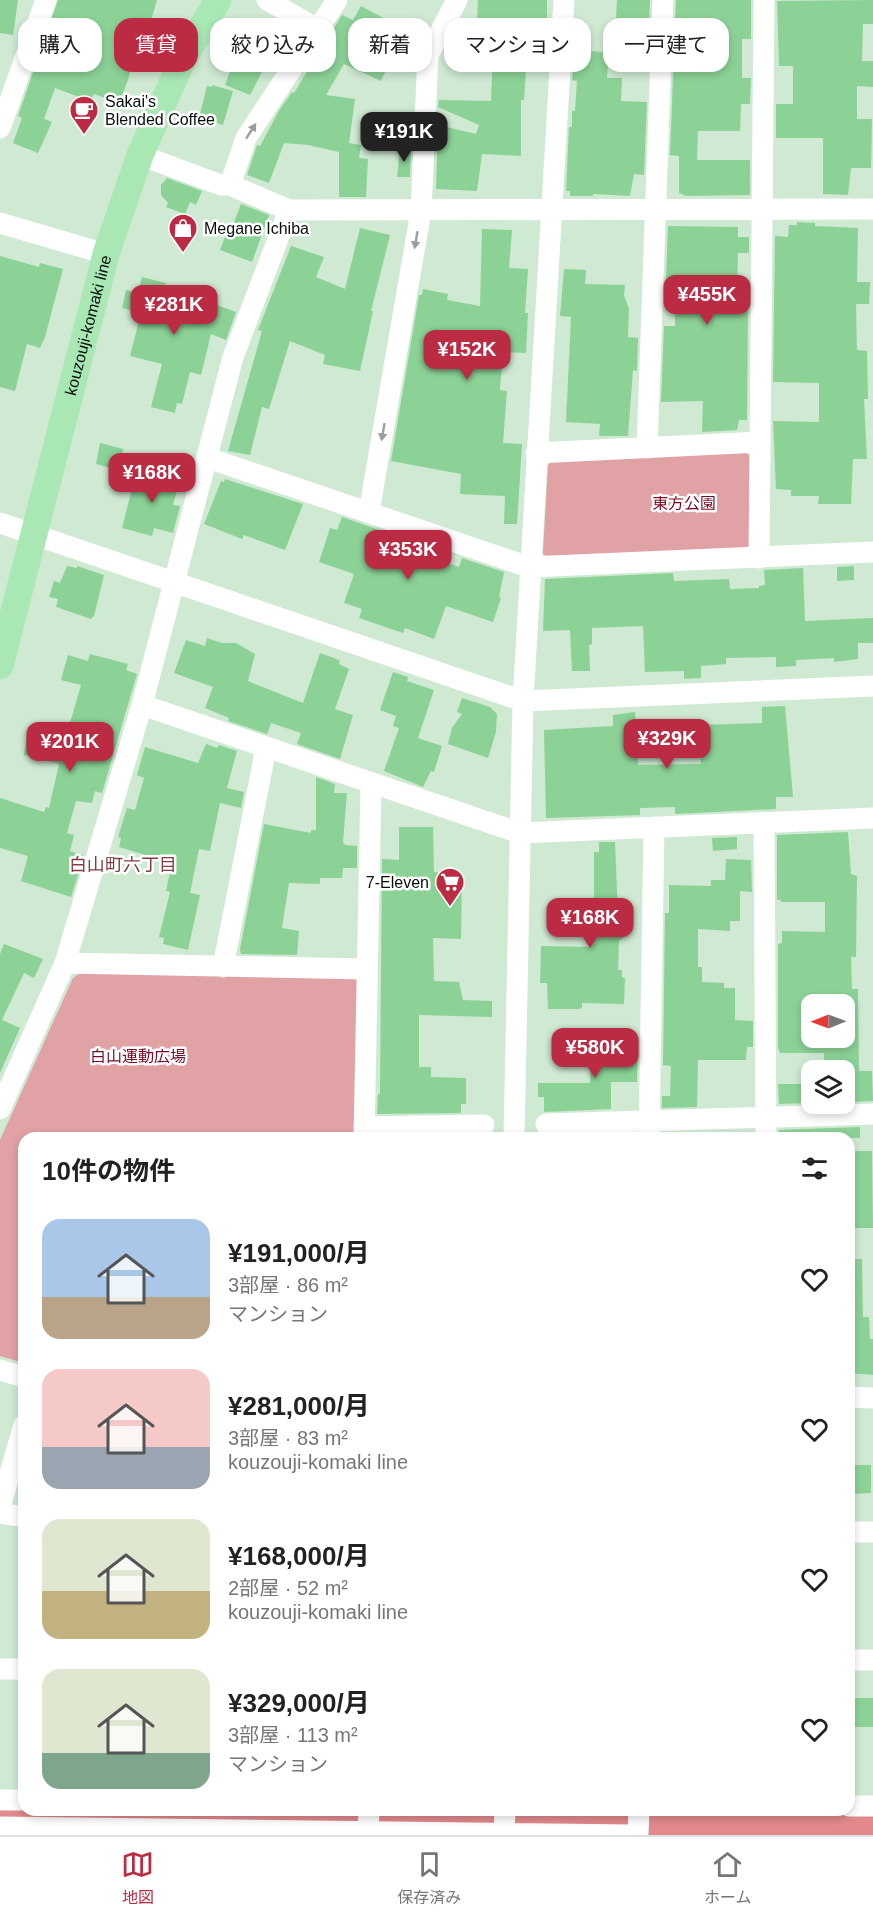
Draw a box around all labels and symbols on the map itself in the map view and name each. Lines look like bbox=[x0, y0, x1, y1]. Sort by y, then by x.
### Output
place label: Sakai's Blended Coffee bbox=[105, 93, 215, 128]
cafe icon: Sakai's Blended Coffee bbox=[68, 94, 100, 136]
pin: ¥191K bbox=[362, 112, 446, 163]
one-way arrow bbox=[245, 123, 256, 139]
shop icon: Megane Ichiba bbox=[167, 212, 199, 254]
place label: Megane Ichiba bbox=[204, 220, 309, 237]
one-way arrow bbox=[411, 231, 420, 250]
street label: kouzouji-komaki line bbox=[62, 253, 114, 397]
pin: ¥455K bbox=[665, 275, 749, 326]
pin: ¥281K bbox=[132, 285, 216, 336]
pin: ¥152K bbox=[425, 330, 509, 381]
one-way arrow bbox=[378, 423, 387, 442]
pin: ¥168K bbox=[110, 453, 194, 504]
park label: 東方公園 bbox=[652, 495, 716, 512]
pin: ¥353K bbox=[366, 530, 450, 581]
pin: ¥329K bbox=[625, 719, 709, 770]
pin: ¥201K bbox=[28, 722, 112, 773]
district label: 白山町六丁目 bbox=[69, 855, 177, 875]
supermarket icon: 7-Eleven bbox=[434, 866, 466, 908]
place label: 7-Eleven bbox=[366, 874, 429, 891]
pin: ¥168K bbox=[548, 898, 632, 949]
north arrow bbox=[801, 994, 855, 1048]
pin: ¥580K bbox=[553, 1028, 637, 1079]
park label: 白山運動広場 bbox=[90, 1048, 186, 1065]

